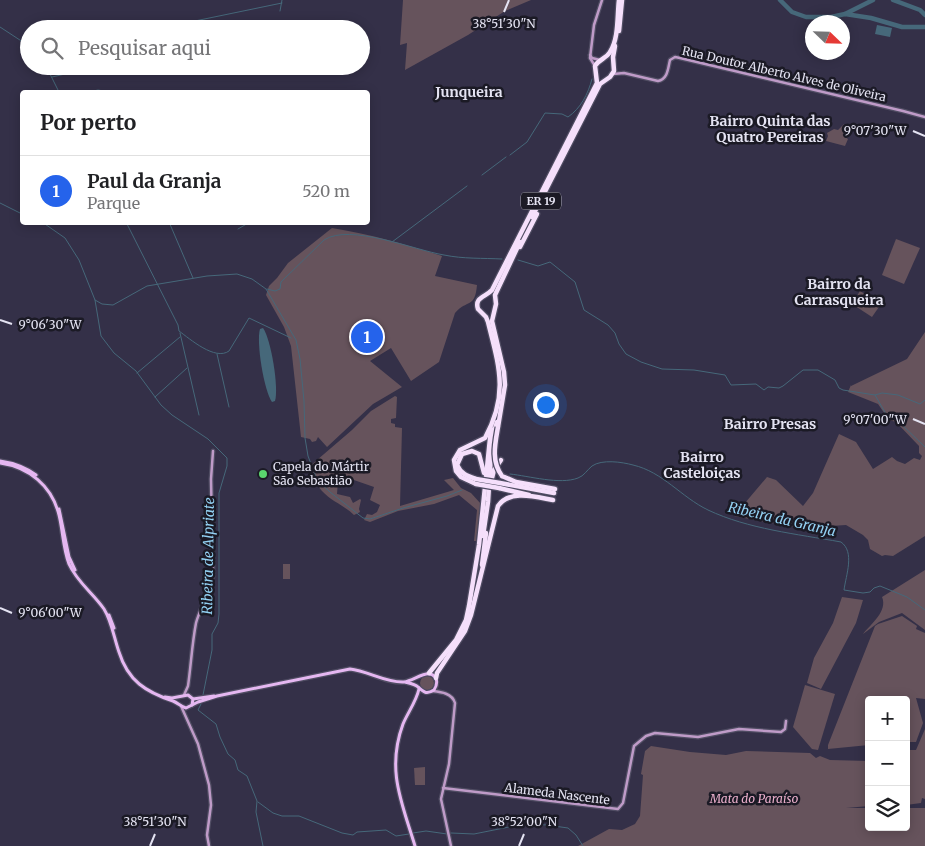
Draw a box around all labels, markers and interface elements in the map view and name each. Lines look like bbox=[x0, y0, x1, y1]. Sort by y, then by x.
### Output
north arrow bbox=[805, 15, 850, 60]
text: 38°51'30"N bbox=[472, 16, 536, 31]
search box bbox=[20, 20, 370, 75]
icon: search bbox=[38, 34, 66, 62]
text: Pesquisar aqui bbox=[78, 36, 211, 60]
street label: Rua Doutor Alberto Alves de Oliveira bbox=[681, 43, 888, 104]
district label: Junqueira bbox=[434, 83, 503, 101]
text: Por perto bbox=[40, 109, 136, 136]
district label: Bairro Quinta das Quatro Pereiras bbox=[709, 112, 831, 146]
text: 9°07'30"W bbox=[844, 123, 907, 138]
text: Paul da Granja bbox=[87, 169, 221, 193]
text: 1 bbox=[52, 181, 60, 201]
text: 520 m bbox=[302, 181, 350, 201]
road number: ER 19 bbox=[521, 192, 561, 210]
text: Parque bbox=[87, 193, 140, 213]
district label: Bairro da Carrasqueira bbox=[795, 275, 884, 309]
text: 9°06'30"W bbox=[19, 317, 82, 332]
pin: 1 bbox=[351, 318, 383, 356]
your location bbox=[533, 392, 559, 418]
text: 9°07'00"W bbox=[843, 412, 908, 427]
district label: Bairro Presas bbox=[724, 415, 816, 433]
district label: Bairro Casteloiças bbox=[664, 448, 740, 482]
place label: Capela do Mártir São Sebastião bbox=[273, 459, 370, 488]
marker: Capela do Mártir São Sebastião bbox=[257, 468, 269, 480]
water label: Ribeira de Alpriate bbox=[198, 497, 218, 615]
water label: Ribeira da Granja bbox=[726, 498, 838, 540]
text: 9°06'00"W bbox=[18, 605, 83, 620]
map controls bbox=[865, 696, 910, 831]
button: + bbox=[865, 696, 910, 741]
button: − bbox=[865, 741, 910, 786]
street label: Alameda Nascente bbox=[503, 779, 611, 807]
button: layers bbox=[865, 786, 910, 831]
park label: Mata do Paraíso bbox=[709, 791, 798, 806]
text: 38°51'30"N bbox=[123, 814, 187, 829]
text: 38°52'00"N bbox=[491, 814, 558, 829]

